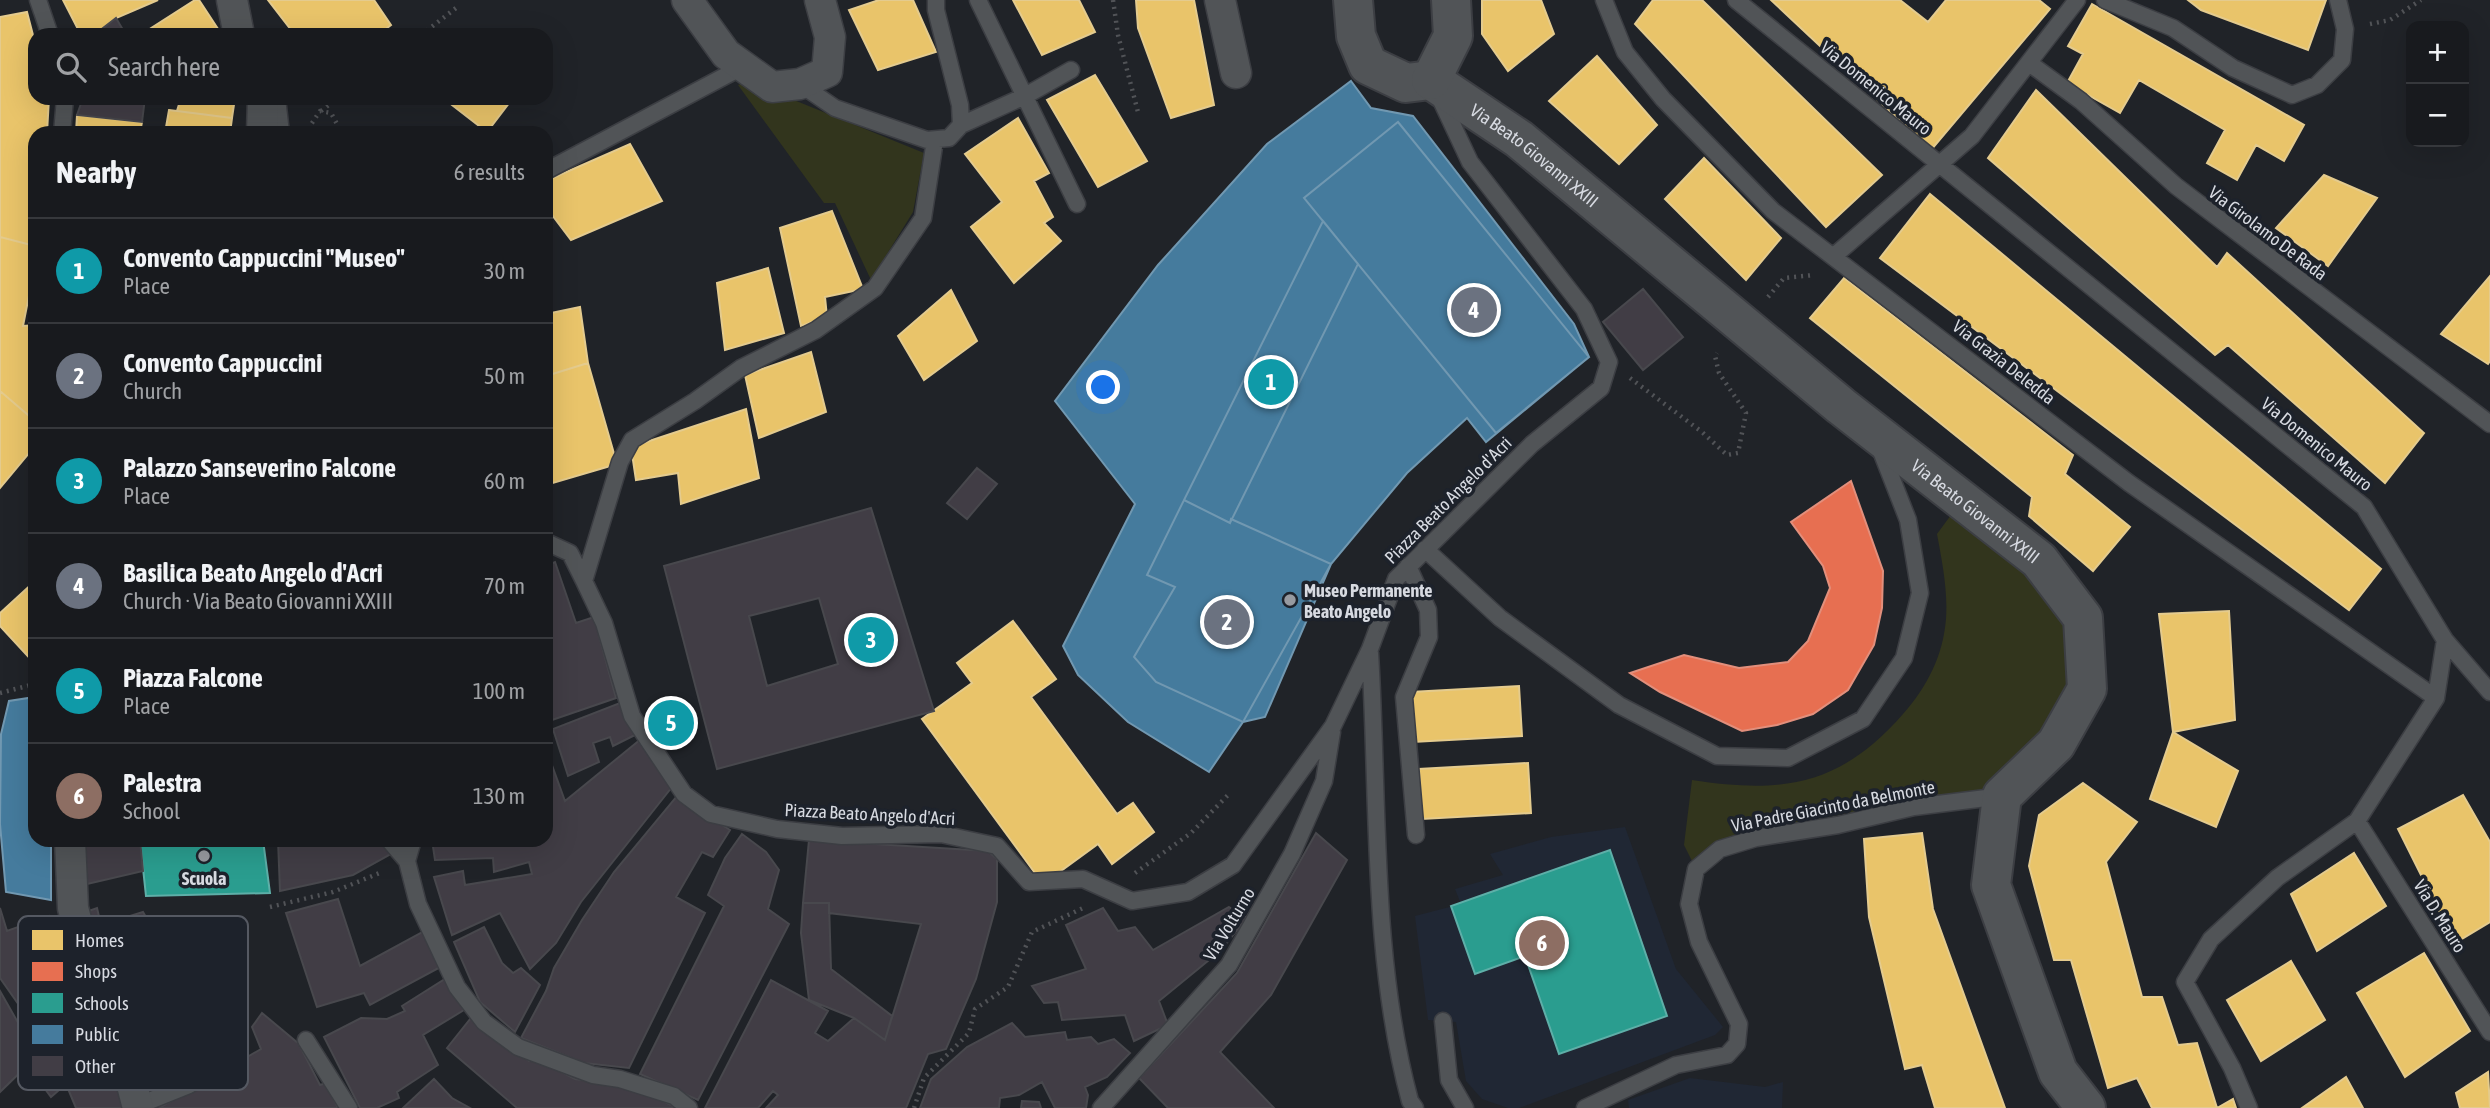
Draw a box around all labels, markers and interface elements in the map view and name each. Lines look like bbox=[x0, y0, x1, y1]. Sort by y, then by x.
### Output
map controls bbox=[2406, 21, 2469, 147]
button: + bbox=[2406, 21, 2469, 84]
search box bbox=[28, 28, 553, 105]
street label: Via Domenico Mauro bbox=[1816, 37, 1936, 139]
icon: search bbox=[52, 48, 90, 86]
text: Search here bbox=[108, 52, 220, 82]
button: − bbox=[2406, 84, 2469, 147]
street label: Via Beato Giovanni XXIII bbox=[1466, 99, 1603, 211]
text: Nearby bbox=[56, 155, 136, 189]
text: 6 results bbox=[454, 159, 525, 185]
street label: Via Girolamo De Rada bbox=[2204, 182, 2332, 284]
text: Convento Cappuccini "Museo" bbox=[123, 243, 405, 273]
text: 1 bbox=[74, 258, 84, 284]
text: 30 m bbox=[484, 258, 525, 284]
text: Place bbox=[123, 273, 170, 299]
pin: 4 bbox=[1451, 284, 1497, 336]
street label: Via Grazia Deledda bbox=[1948, 315, 2060, 409]
text: Convento Cappuccini bbox=[123, 348, 322, 378]
pin: 1 bbox=[1248, 356, 1294, 408]
text: 2 bbox=[74, 363, 84, 389]
text: 50 m bbox=[484, 363, 525, 389]
your location bbox=[1086, 370, 1120, 404]
text: Church bbox=[123, 378, 182, 404]
street label: Via Domenico Mauro bbox=[2257, 393, 2377, 495]
street label: Piazza Beato Angelo d'Acri bbox=[1380, 432, 1516, 568]
text: Palazzo Sanseverino Falcone bbox=[123, 453, 396, 483]
street label: Via Beato Giovanni XXIII bbox=[1908, 454, 2044, 567]
text: 3 bbox=[74, 468, 84, 494]
text: 60 m bbox=[484, 468, 525, 494]
text: Place bbox=[123, 483, 170, 509]
text: Basilica Beato Angelo d'Acri bbox=[123, 558, 383, 588]
text: 4 bbox=[74, 573, 84, 599]
text: 70 m bbox=[484, 573, 525, 599]
place label: Museo Permanente Beato Angelo bbox=[1304, 580, 1432, 622]
text: Church · Via Beato Giovanni XXIII bbox=[123, 588, 393, 614]
marker: Museo Permanente Beato Angelo bbox=[1282, 592, 1298, 608]
pin: 2 bbox=[1204, 596, 1250, 648]
pin: 3 bbox=[848, 614, 894, 666]
text: Piazza Falcone bbox=[123, 663, 263, 693]
text: 5 bbox=[74, 678, 84, 704]
text: 100 m bbox=[473, 678, 525, 704]
text: Place bbox=[123, 693, 170, 719]
pin: 5 bbox=[648, 697, 694, 749]
text: Palestra bbox=[123, 768, 202, 798]
street label: Via Padre Giacinto da Belmonte bbox=[1729, 776, 1937, 836]
text: 6 bbox=[74, 783, 84, 809]
text: 130 m bbox=[473, 783, 525, 809]
text: School bbox=[123, 798, 180, 824]
street label: Piazza Beato Angelo d'Acri bbox=[784, 799, 956, 829]
marker: Scuola bbox=[196, 848, 212, 864]
place label: Scuola bbox=[182, 868, 226, 889]
street label: Via D. Mauro bbox=[2409, 876, 2471, 956]
street label: Via Volturno bbox=[1199, 884, 1259, 964]
legend bbox=[18, 916, 248, 1090]
pin: 6 bbox=[1519, 917, 1565, 969]
text: Homes bbox=[75, 929, 124, 951]
text: Shops bbox=[75, 960, 117, 982]
text: Schools bbox=[75, 992, 129, 1014]
text: Public bbox=[75, 1023, 120, 1045]
text: Other bbox=[75, 1055, 115, 1077]

